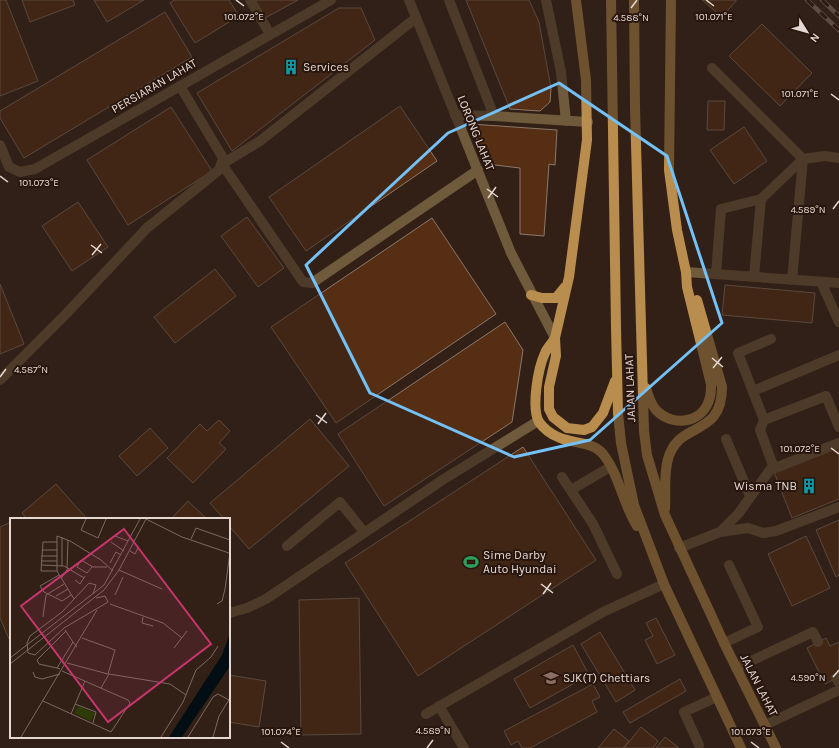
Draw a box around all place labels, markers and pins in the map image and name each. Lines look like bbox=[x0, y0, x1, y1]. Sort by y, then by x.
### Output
building icon: Services bbox=[282, 58, 300, 76]
place label: Services bbox=[303, 60, 349, 74]
building icon: Wisma TNB bbox=[800, 477, 818, 495]
place label: Wisma TNB bbox=[734, 479, 797, 493]
place label: Sime Darby Auto Hyundai bbox=[483, 548, 557, 576]
sports icon: Sime Darby Auto Hyundai bbox=[462, 553, 480, 571]
school or university icon: SJK(T) Chettiars bbox=[542, 669, 560, 687]
place label: SJK(T) Chettiars bbox=[563, 671, 650, 685]

